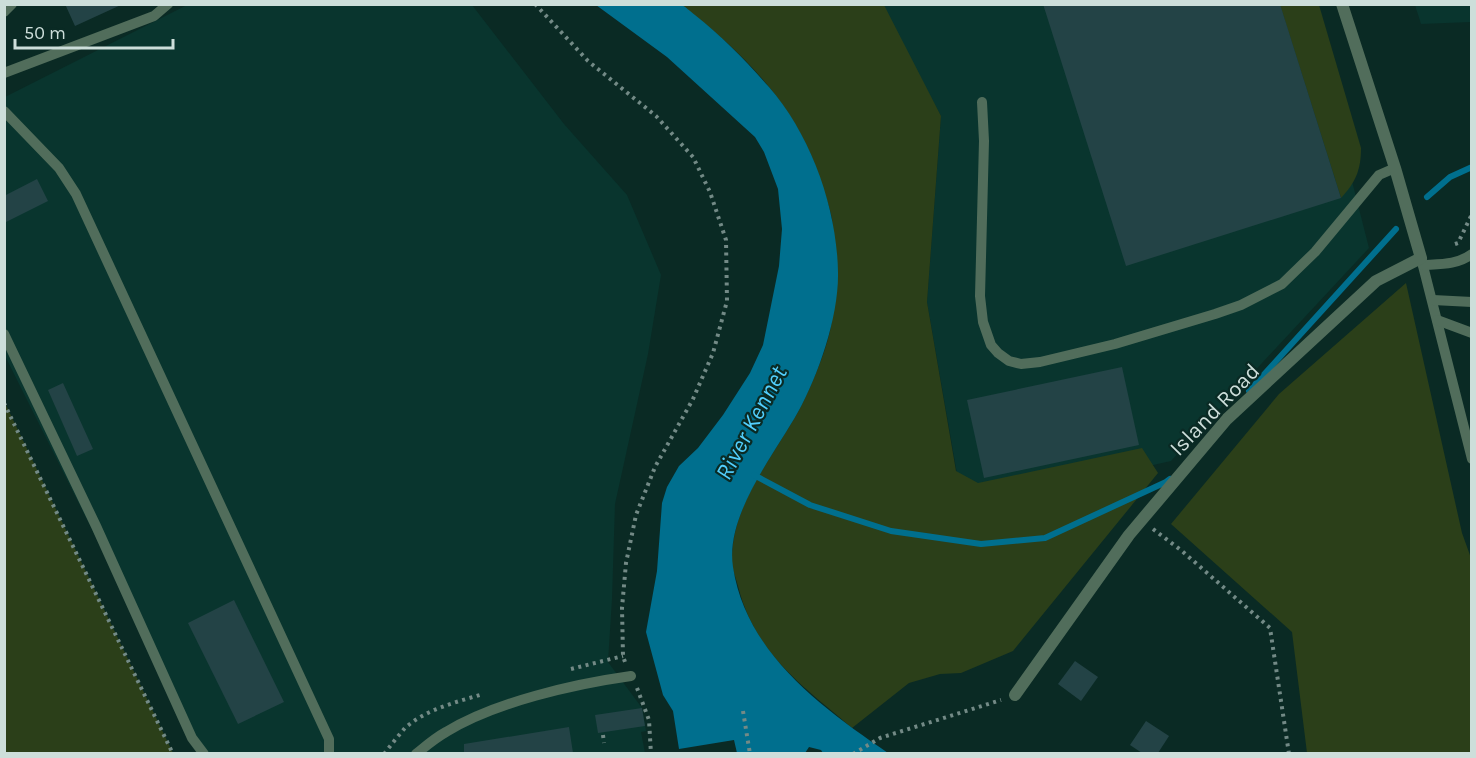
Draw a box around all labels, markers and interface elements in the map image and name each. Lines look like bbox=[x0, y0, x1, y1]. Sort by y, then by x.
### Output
scale bar bbox=[15, 12, 172, 50]
text: 50 m bbox=[24, 22, 66, 44]
street label: Island Road bbox=[1164, 358, 1265, 461]
water label: River Kennet bbox=[709, 361, 793, 485]

